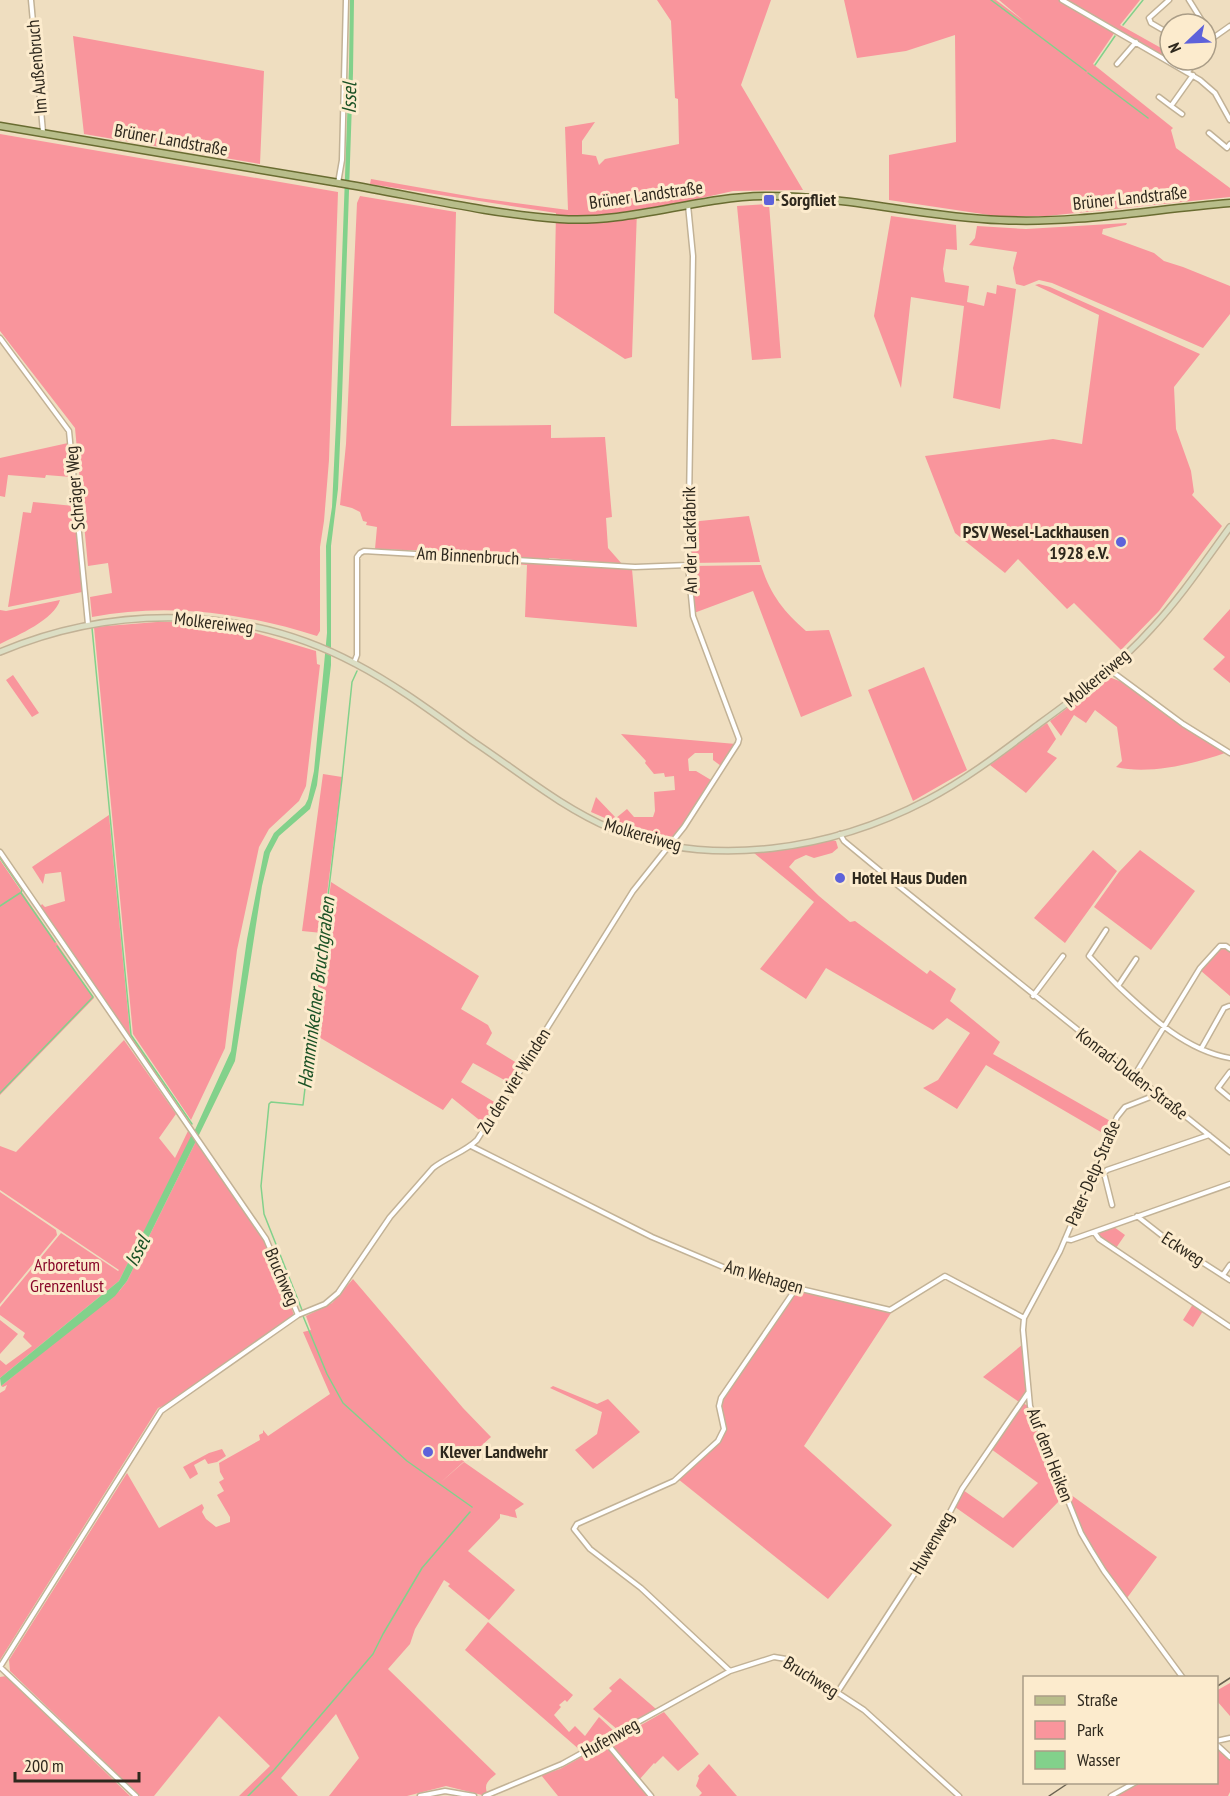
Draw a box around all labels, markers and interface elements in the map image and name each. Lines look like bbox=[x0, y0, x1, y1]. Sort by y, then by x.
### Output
north arrow bbox=[1158, 12, 1218, 72]
street label: Im Außenbruch bbox=[21, 19, 52, 115]
text: N bbox=[1163, 40, 1185, 56]
water label: Issel bbox=[336, 80, 362, 114]
street label: Brüner Landstraße bbox=[113, 118, 230, 161]
street label: Brüner Landstraße bbox=[587, 175, 704, 214]
street label: Brüner Landstraße bbox=[1072, 180, 1188, 215]
place label: Sorgfliet bbox=[781, 188, 837, 211]
marker: Sorgfliet bbox=[762, 193, 776, 207]
street label: Schräger Weg bbox=[59, 445, 90, 531]
street label: An der Lackfabrik bbox=[677, 486, 702, 594]
place label: PSV Wesel-Lackhausen 1928 e.V. bbox=[963, 520, 1109, 564]
marker: PSV Wesel-Lackhausen 1928 e.V. bbox=[1114, 535, 1128, 549]
street label: Am Binnenbruch bbox=[416, 541, 520, 570]
street label: Molkereiweg bbox=[173, 606, 255, 639]
street label: Molkereiweg bbox=[1059, 643, 1135, 712]
street label: Molkereiweg bbox=[602, 813, 685, 857]
place label: Hotel Haus Duden bbox=[852, 866, 967, 889]
marker: Hotel Haus Duden bbox=[833, 871, 847, 885]
water label: Hamminkelner Bruchgraben bbox=[291, 895, 341, 1090]
street label: Konrad-Duden-Straße bbox=[1072, 1023, 1193, 1124]
street label: Zu den vier Winden bbox=[472, 1024, 555, 1138]
street label: Pater-Delp-Straße bbox=[1060, 1117, 1125, 1229]
street label: Eckweg bbox=[1157, 1226, 1209, 1271]
water label: Issel bbox=[118, 1229, 157, 1271]
street label: Bruchweg bbox=[260, 1244, 305, 1309]
park label: Arboretum Grenzenlust bbox=[30, 1253, 104, 1297]
street label: Am Wehagen bbox=[722, 1254, 806, 1299]
street label: Auf dem Heiken bbox=[1022, 1405, 1079, 1505]
place label: Klever Landwehr bbox=[440, 1440, 549, 1463]
marker: Klever Landwehr bbox=[421, 1445, 435, 1459]
street label: Huwenweg bbox=[904, 1507, 959, 1578]
street label: Bruchweg bbox=[779, 1651, 843, 1703]
legend bbox=[1023, 1676, 1218, 1784]
text: Straße bbox=[1077, 1688, 1118, 1711]
street label: Hufenweg bbox=[577, 1712, 643, 1763]
text: Park bbox=[1077, 1718, 1104, 1741]
scale bar bbox=[15, 1745, 140, 1783]
text: Wasser bbox=[1077, 1748, 1120, 1771]
text: 200 m bbox=[24, 1754, 64, 1777]

